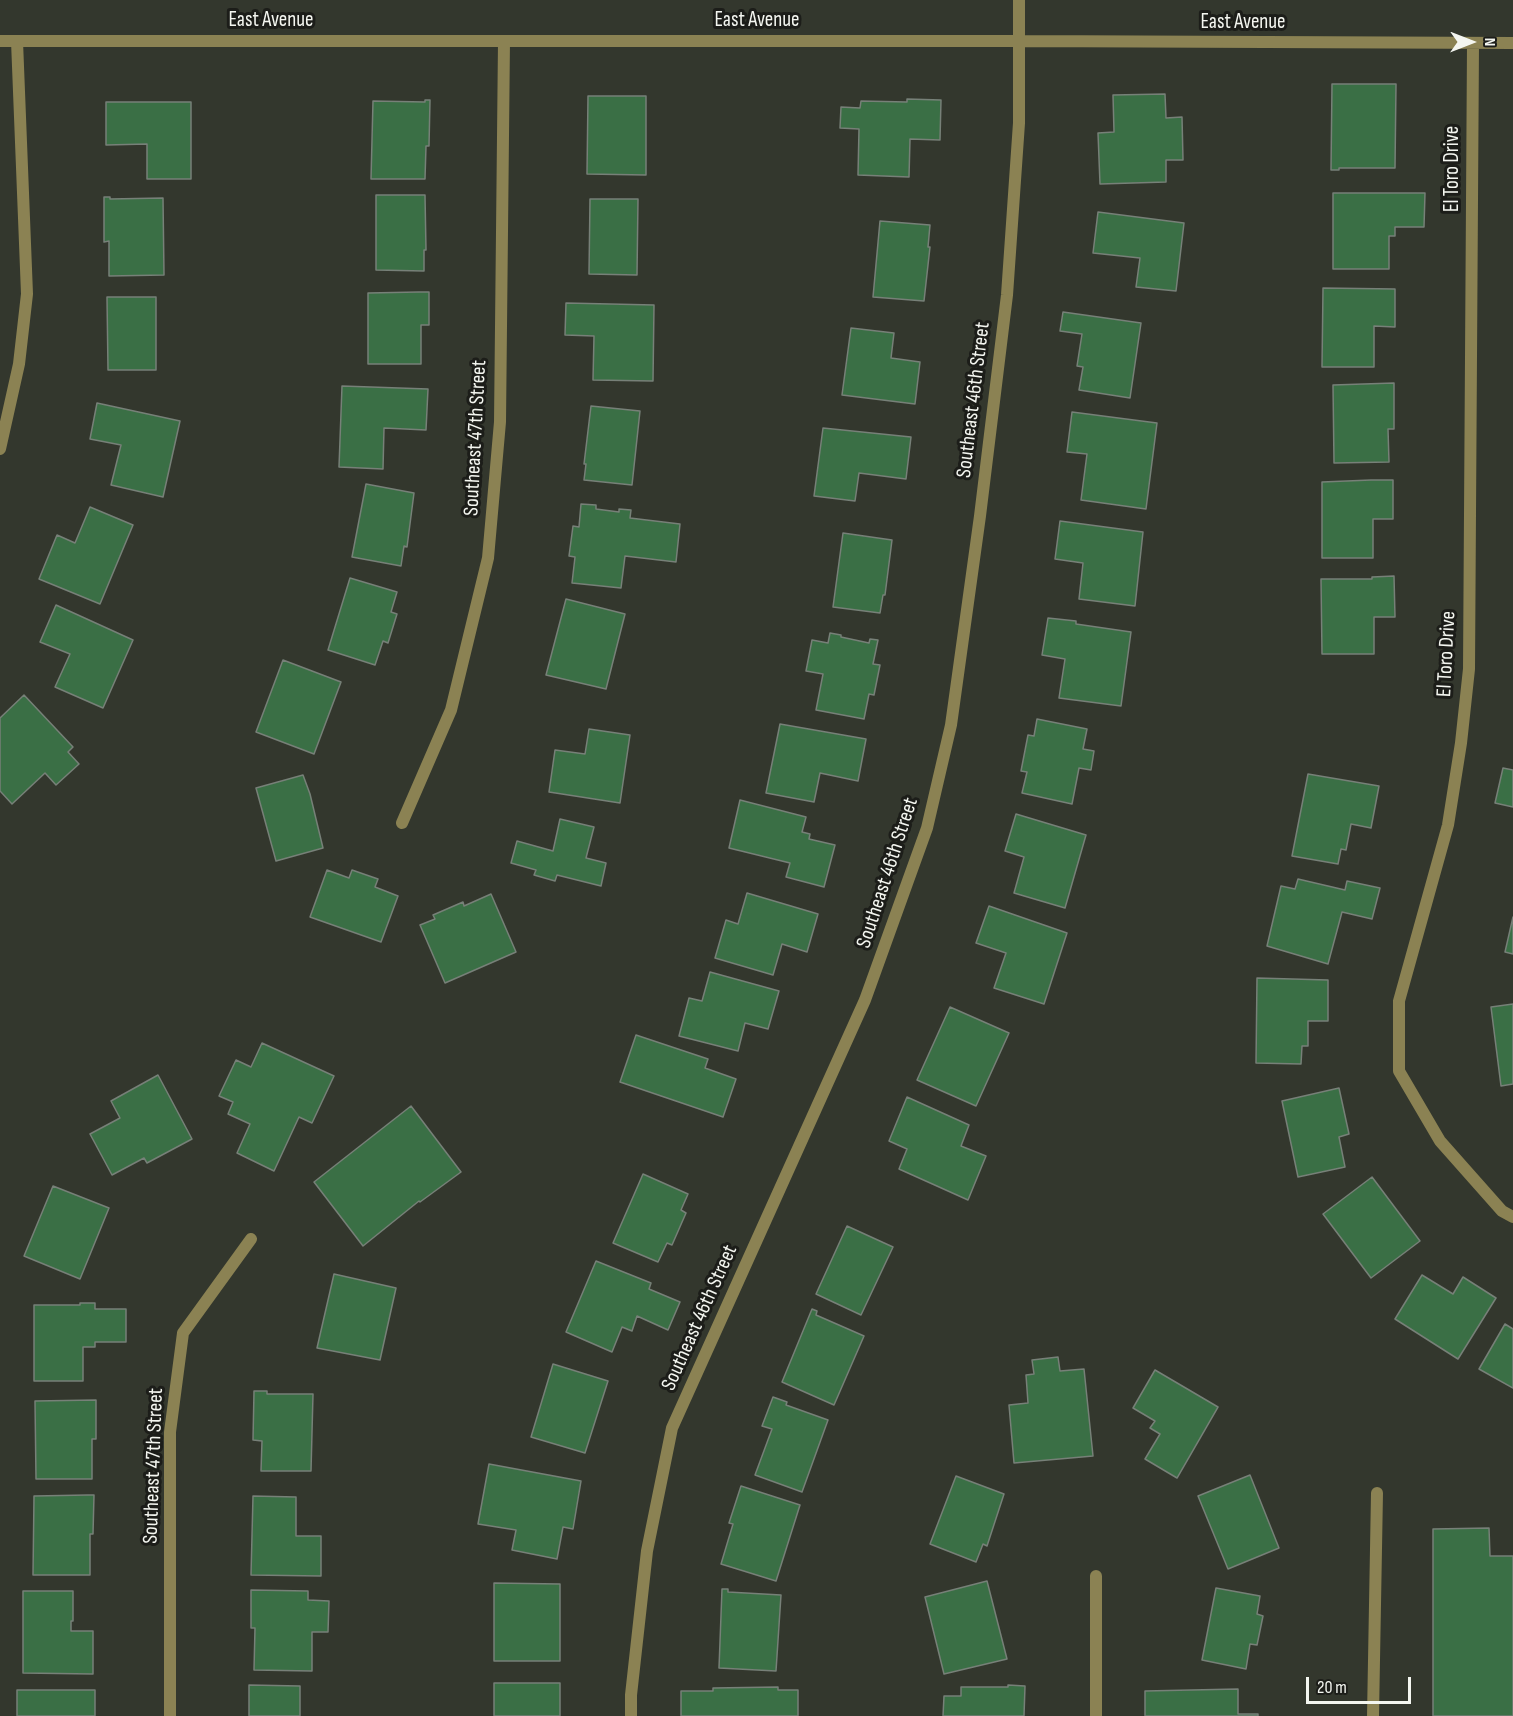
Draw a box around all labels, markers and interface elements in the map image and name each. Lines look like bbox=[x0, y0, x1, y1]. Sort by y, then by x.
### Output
street label: East Avenue bbox=[228, 8, 314, 34]
street label: East Avenue bbox=[714, 8, 800, 34]
street label: East Avenue bbox=[1200, 10, 1286, 36]
north arrow bbox=[1441, 12, 1501, 72]
text: N bbox=[1480, 38, 1499, 46]
street label: El Toro Drive bbox=[1440, 126, 1466, 212]
street label: Southeast 46th Street bbox=[952, 321, 996, 479]
street label: Southeast 47th Street bbox=[459, 359, 493, 517]
street label: El Toro Drive bbox=[1432, 610, 1462, 698]
street label: Southeast 46th Street bbox=[852, 795, 924, 951]
street label: Southeast 46th Street bbox=[657, 1241, 743, 1395]
street label: Southeast 47th Street bbox=[139, 1388, 169, 1544]
scale bar bbox=[1309, 1665, 1414, 1703]
text: 20 m bbox=[1317, 1677, 1347, 1698]

